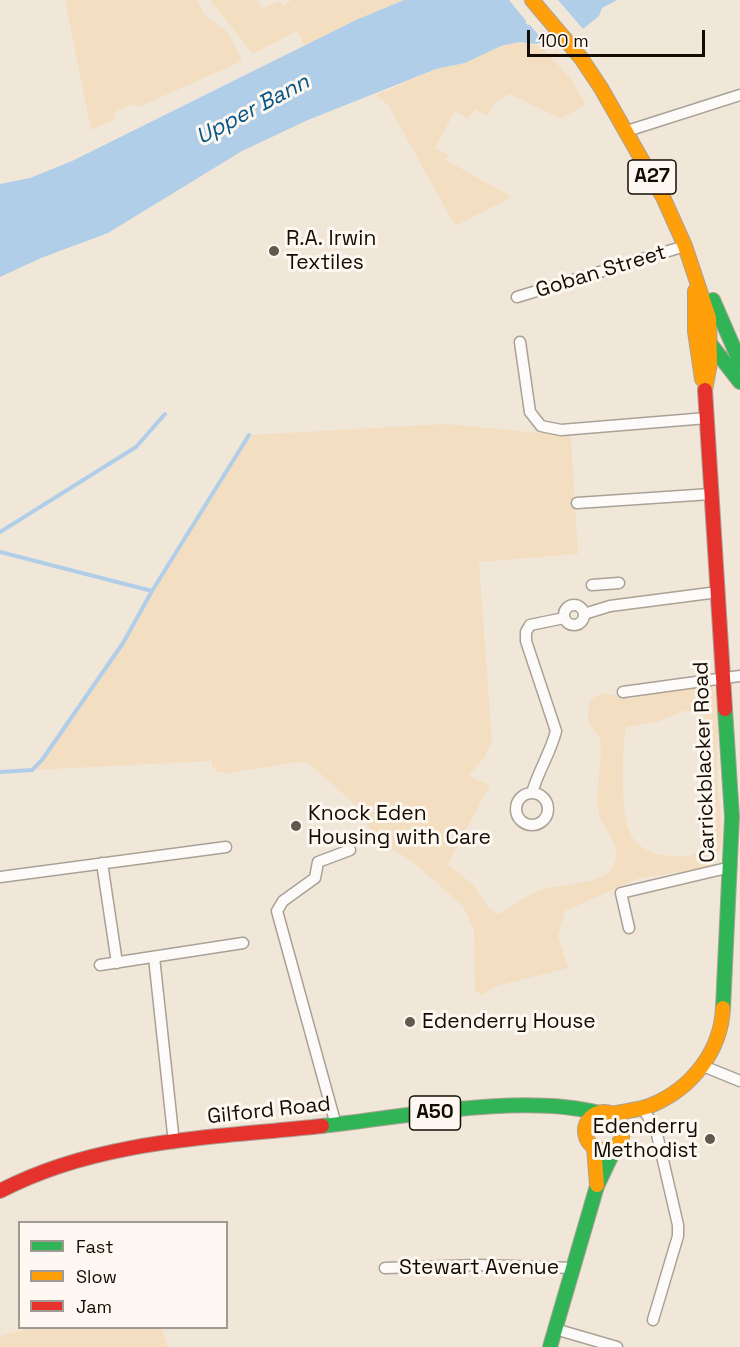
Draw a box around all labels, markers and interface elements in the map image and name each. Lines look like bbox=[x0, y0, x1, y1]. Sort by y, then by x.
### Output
scale bar bbox=[530, 18, 708, 56]
text: 100 m bbox=[538, 29, 589, 52]
water label: Upper Bann bbox=[192, 69, 314, 151]
road number: A27 bbox=[628, 160, 676, 194]
place label: R.A. Irwin Textiles bbox=[286, 226, 376, 276]
street label: Goban Street bbox=[533, 240, 669, 304]
marker: R.A. Irwin Textiles bbox=[267, 244, 281, 258]
street label: Carrickblacker Road bbox=[689, 661, 721, 863]
place label: Knock Eden Housing with Care bbox=[308, 801, 491, 851]
marker: Knock Eden Housing with Care bbox=[289, 819, 303, 833]
place label: Edenderry House bbox=[422, 1009, 596, 1035]
marker: Edenderry House bbox=[403, 1015, 417, 1029]
street label: Gilford Road bbox=[206, 1092, 332, 1130]
road number: A50 bbox=[410, 1096, 460, 1130]
place label: Edenderry Methodist bbox=[593, 1114, 698, 1164]
marker: Edenderry Methodist bbox=[703, 1132, 717, 1146]
legend bbox=[18, 1221, 228, 1329]
text: Fast bbox=[76, 1235, 113, 1258]
street label: Stewart Avenue bbox=[399, 1255, 559, 1281]
text: Slow bbox=[76, 1265, 117, 1288]
text: Jam bbox=[76, 1295, 112, 1318]

